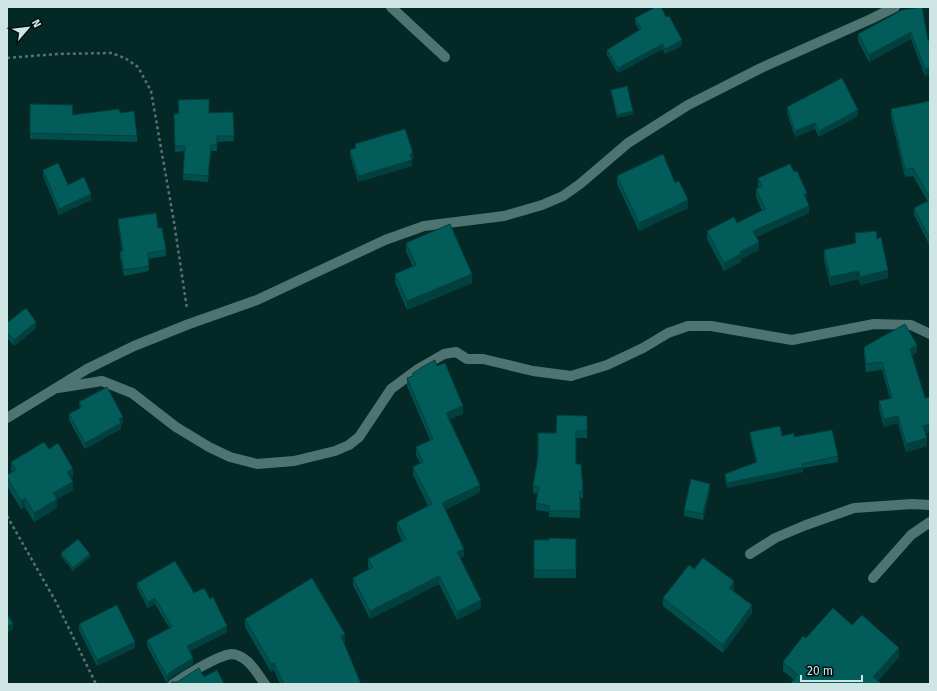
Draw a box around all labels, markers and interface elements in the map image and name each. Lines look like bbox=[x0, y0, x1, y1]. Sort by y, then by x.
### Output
north arrow bbox=[8, 8, 48, 48]
text: N bbox=[29, 17, 44, 30]
scale bar bbox=[801, 657, 862, 683]
text: 20 m bbox=[807, 664, 833, 678]

